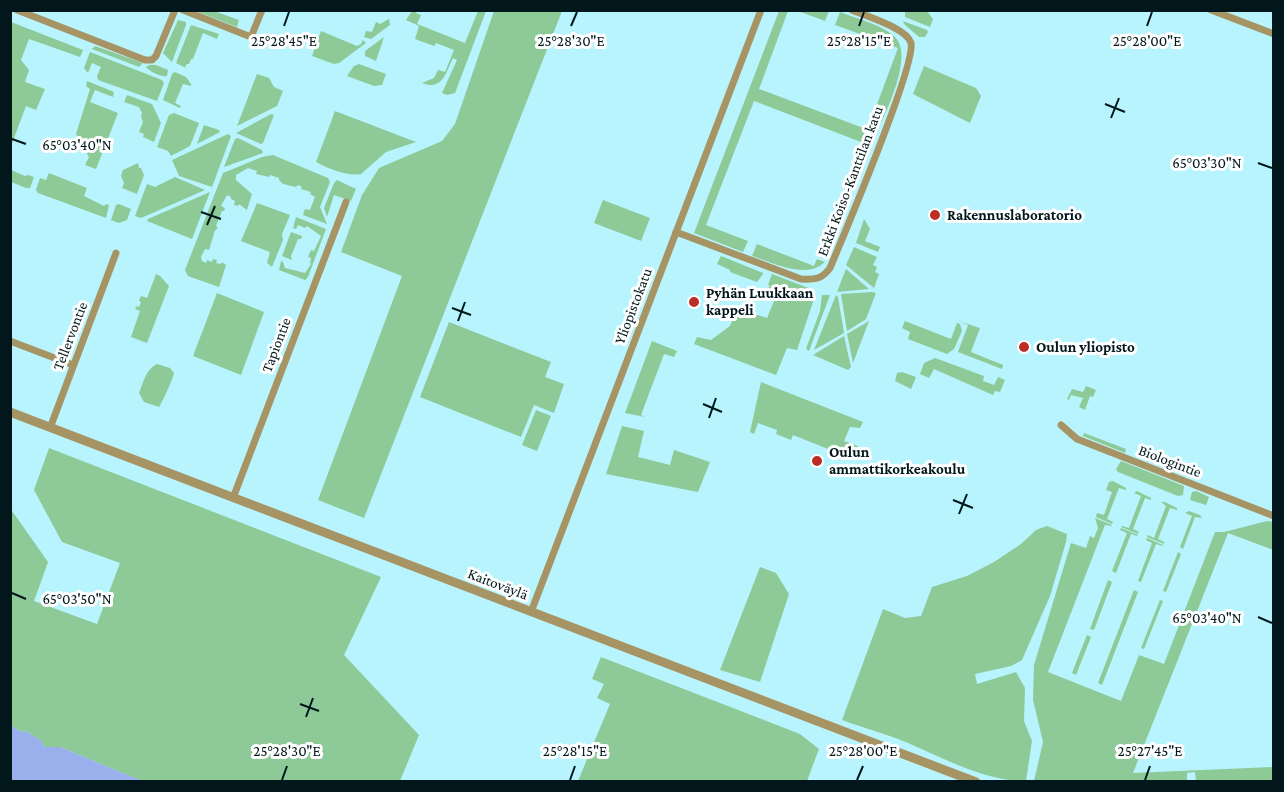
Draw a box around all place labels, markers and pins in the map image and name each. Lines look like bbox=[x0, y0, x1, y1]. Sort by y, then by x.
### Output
place label: Rakennuslaboratorio bbox=[947, 207, 1082, 223]
marker: Rakennuslaboratorio bbox=[928, 208, 942, 222]
place label: Pyhän Luukkaan kappeli bbox=[706, 285, 814, 318]
marker: Pyhän Luukkaan kappeli bbox=[687, 295, 701, 309]
place label: Oulun yliopisto bbox=[1036, 339, 1135, 355]
marker: Oulun yliopisto bbox=[1017, 340, 1031, 354]
place label: Oulun ammattikorkeakoulu bbox=[829, 444, 966, 477]
marker: Oulun ammattikorkeakoulu bbox=[810, 454, 824, 468]

